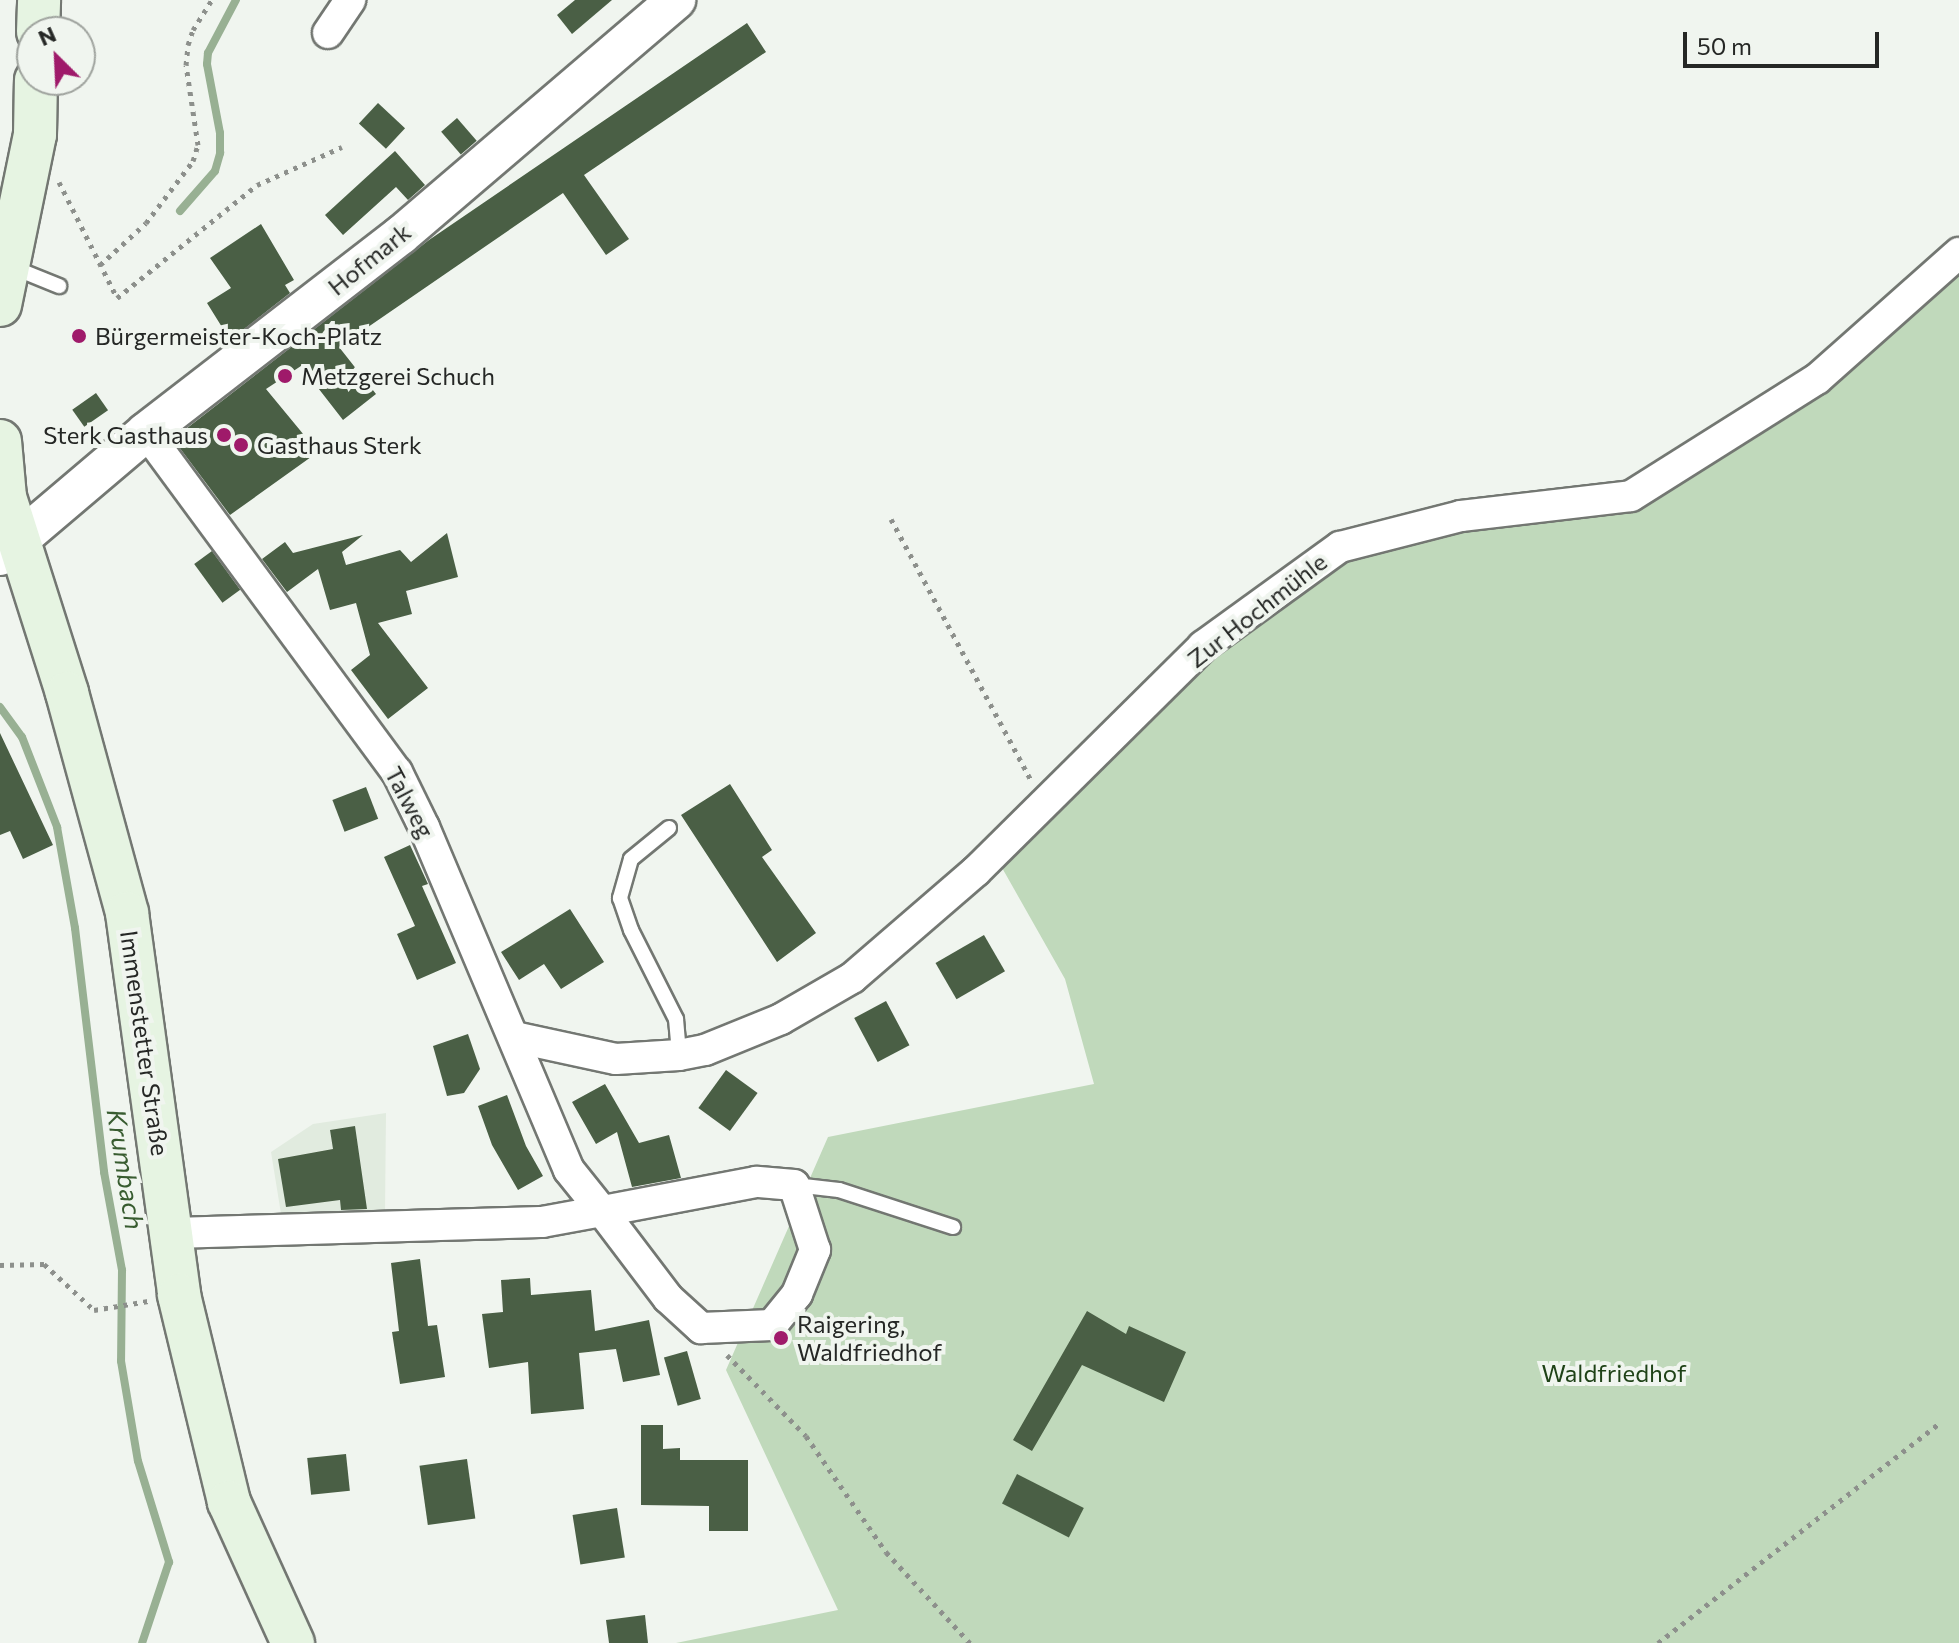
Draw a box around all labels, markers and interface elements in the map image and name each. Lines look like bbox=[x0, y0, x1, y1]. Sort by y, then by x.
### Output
north arrow bbox=[16, 16, 96, 96]
scale bar bbox=[1687, 16, 1883, 66]
text: N bbox=[34, 20, 60, 51]
text: 50 m bbox=[1697, 31, 1752, 60]
street label: Hofmark bbox=[322, 217, 416, 301]
place label: Bürgermeister-Koch-Platz bbox=[95, 322, 382, 350]
marker: Bürgermeister-Koch-Platz bbox=[70, 327, 88, 345]
place label: Metzgerei Schuch bbox=[301, 362, 495, 390]
marker: Metzgerei Schuch bbox=[276, 367, 294, 385]
place label: Sterk Gasthaus bbox=[43, 421, 208, 449]
marker: Sterk Gasthaus bbox=[215, 426, 233, 444]
place label: Gasthaus Sterk bbox=[257, 431, 422, 459]
marker: Gasthaus Sterk bbox=[232, 436, 250, 454]
street label: Zur Hochmühle bbox=[1182, 547, 1332, 673]
street label: Talweg bbox=[379, 762, 441, 842]
street label: Immenstetter Straße bbox=[115, 929, 175, 1157]
water label: Krumbach bbox=[101, 1106, 151, 1232]
place label: Raigering, Waldfriedhof bbox=[797, 1310, 942, 1366]
marker: Raigering, Waldfriedhof bbox=[772, 1329, 790, 1347]
park label: Waldfriedhof bbox=[1542, 1359, 1686, 1387]

